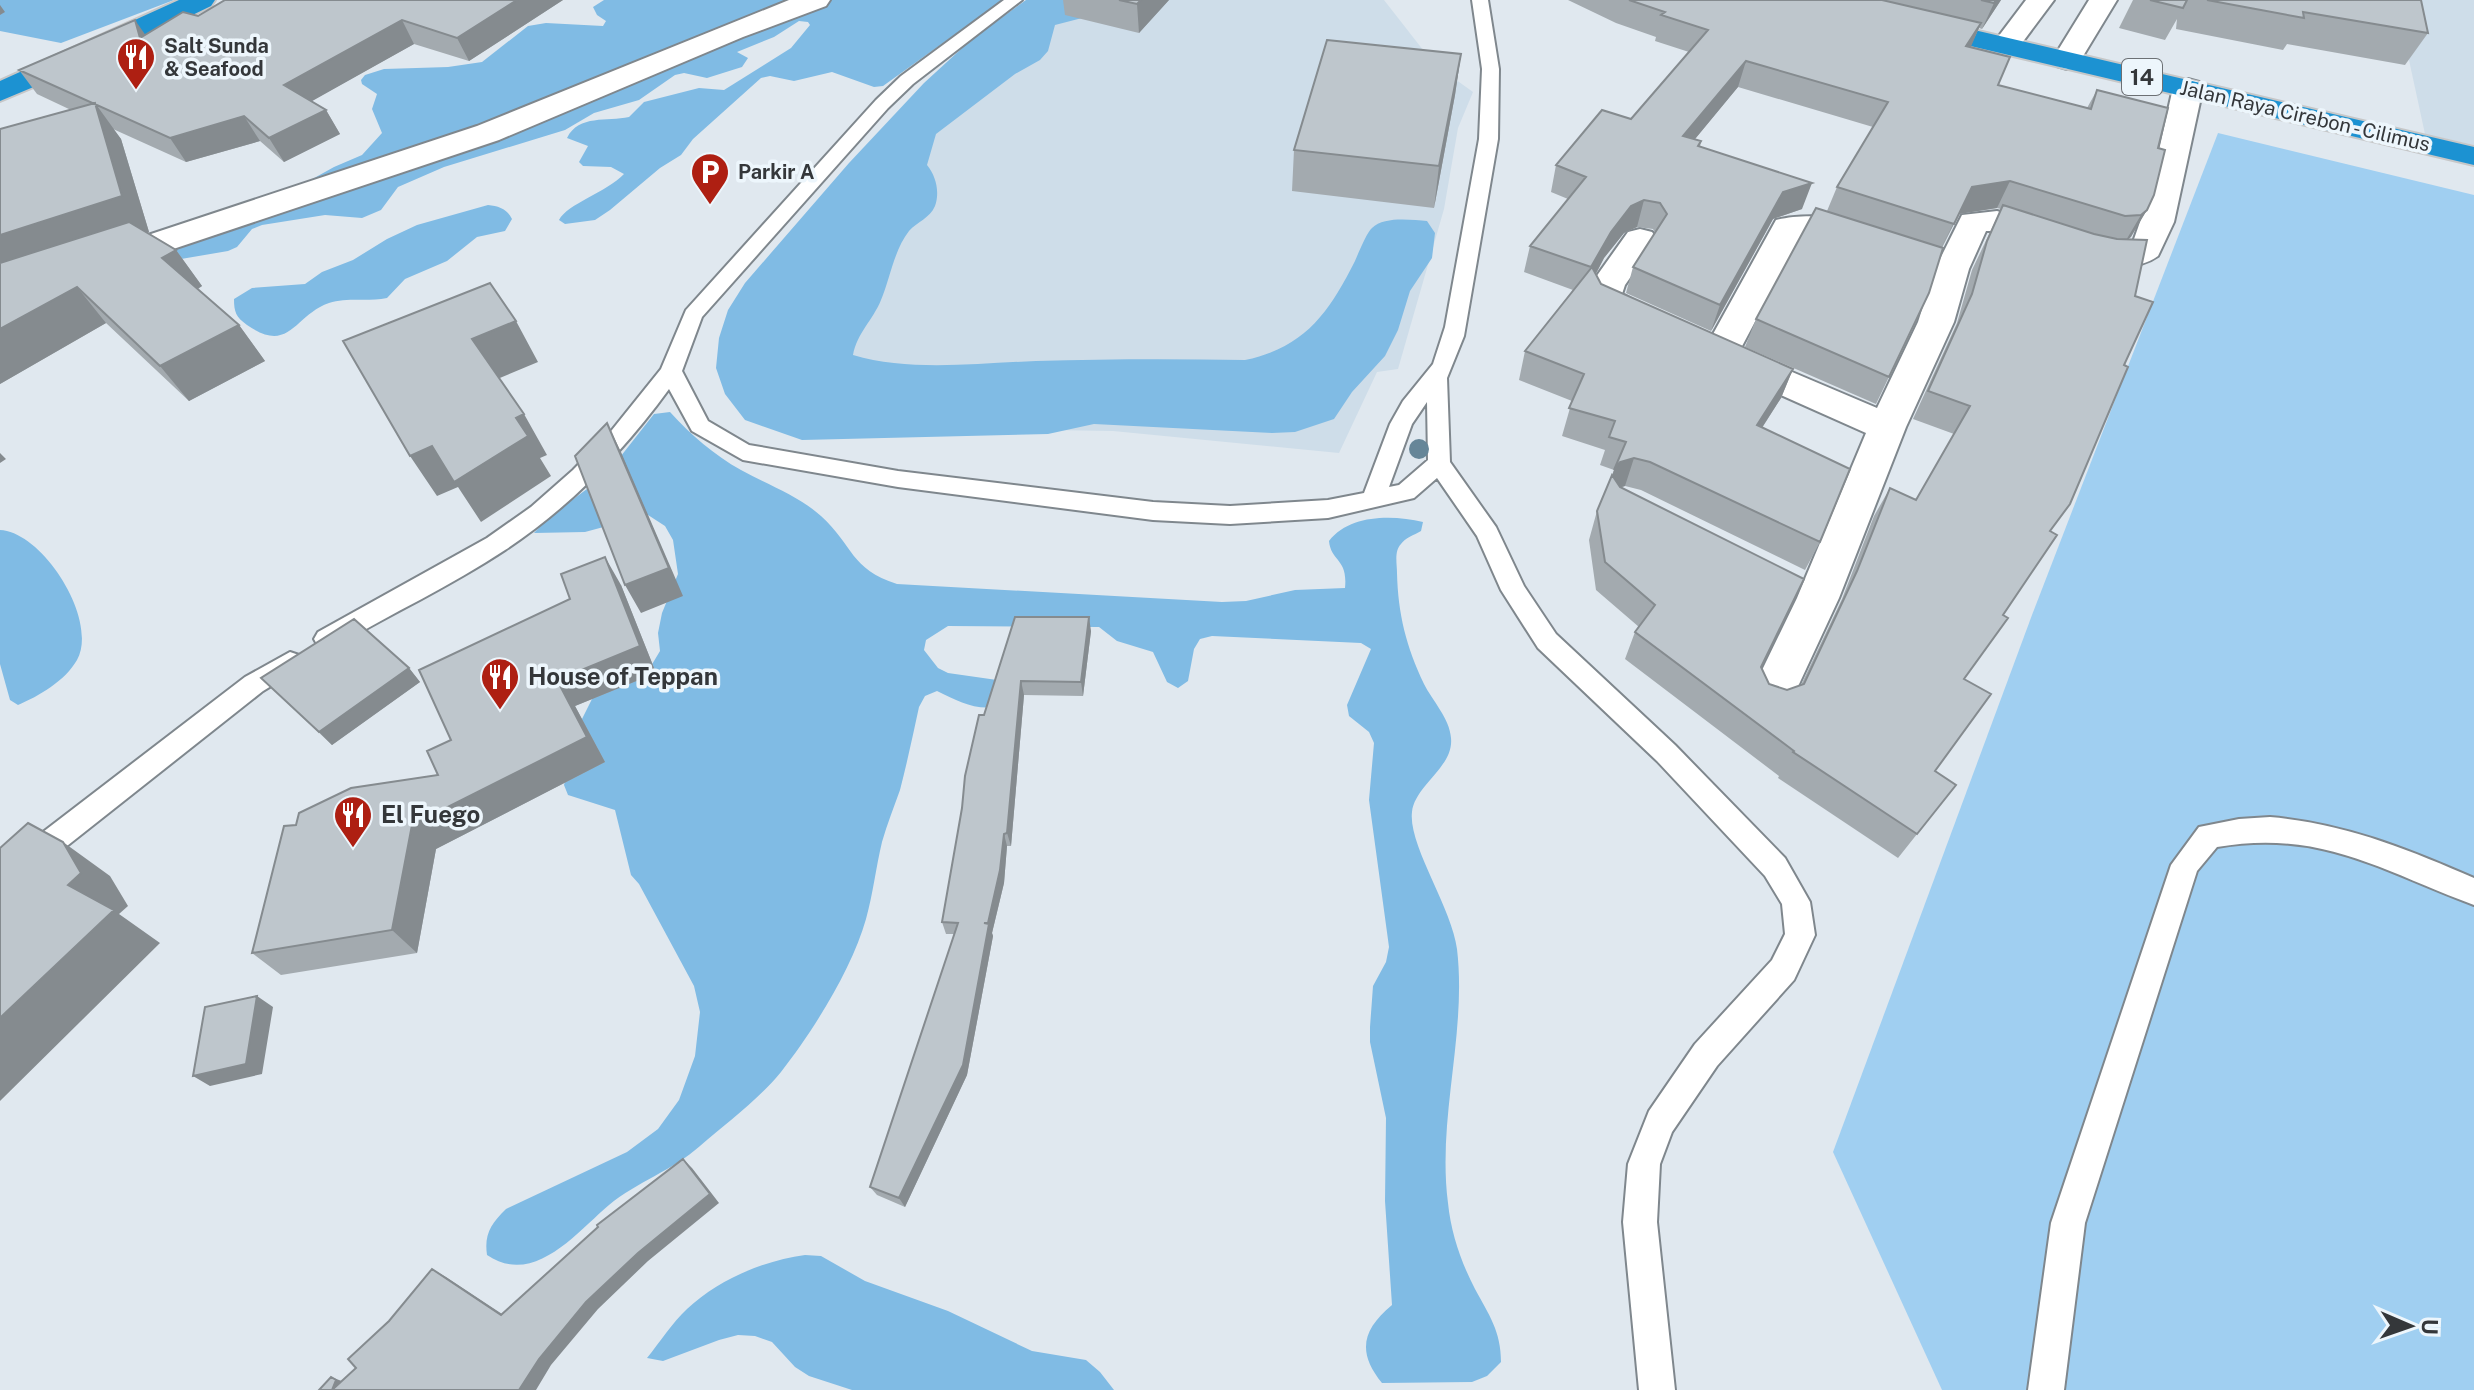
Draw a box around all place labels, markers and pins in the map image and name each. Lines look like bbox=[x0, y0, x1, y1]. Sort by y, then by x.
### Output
place label: Salt Sunda & Seafood bbox=[164, 34, 269, 81]
restaurant icon: Salt Sunda & Seafood bbox=[115, 36, 157, 91]
parking icon: Parkir A bbox=[689, 151, 731, 206]
place label: Parkir A bbox=[738, 160, 815, 184]
restaurant icon: House of Teppan bbox=[479, 656, 521, 711]
place label: House of Teppan bbox=[528, 662, 718, 690]
restaurant icon: El Fuego bbox=[332, 794, 374, 849]
place label: El Fuego bbox=[381, 800, 480, 828]

